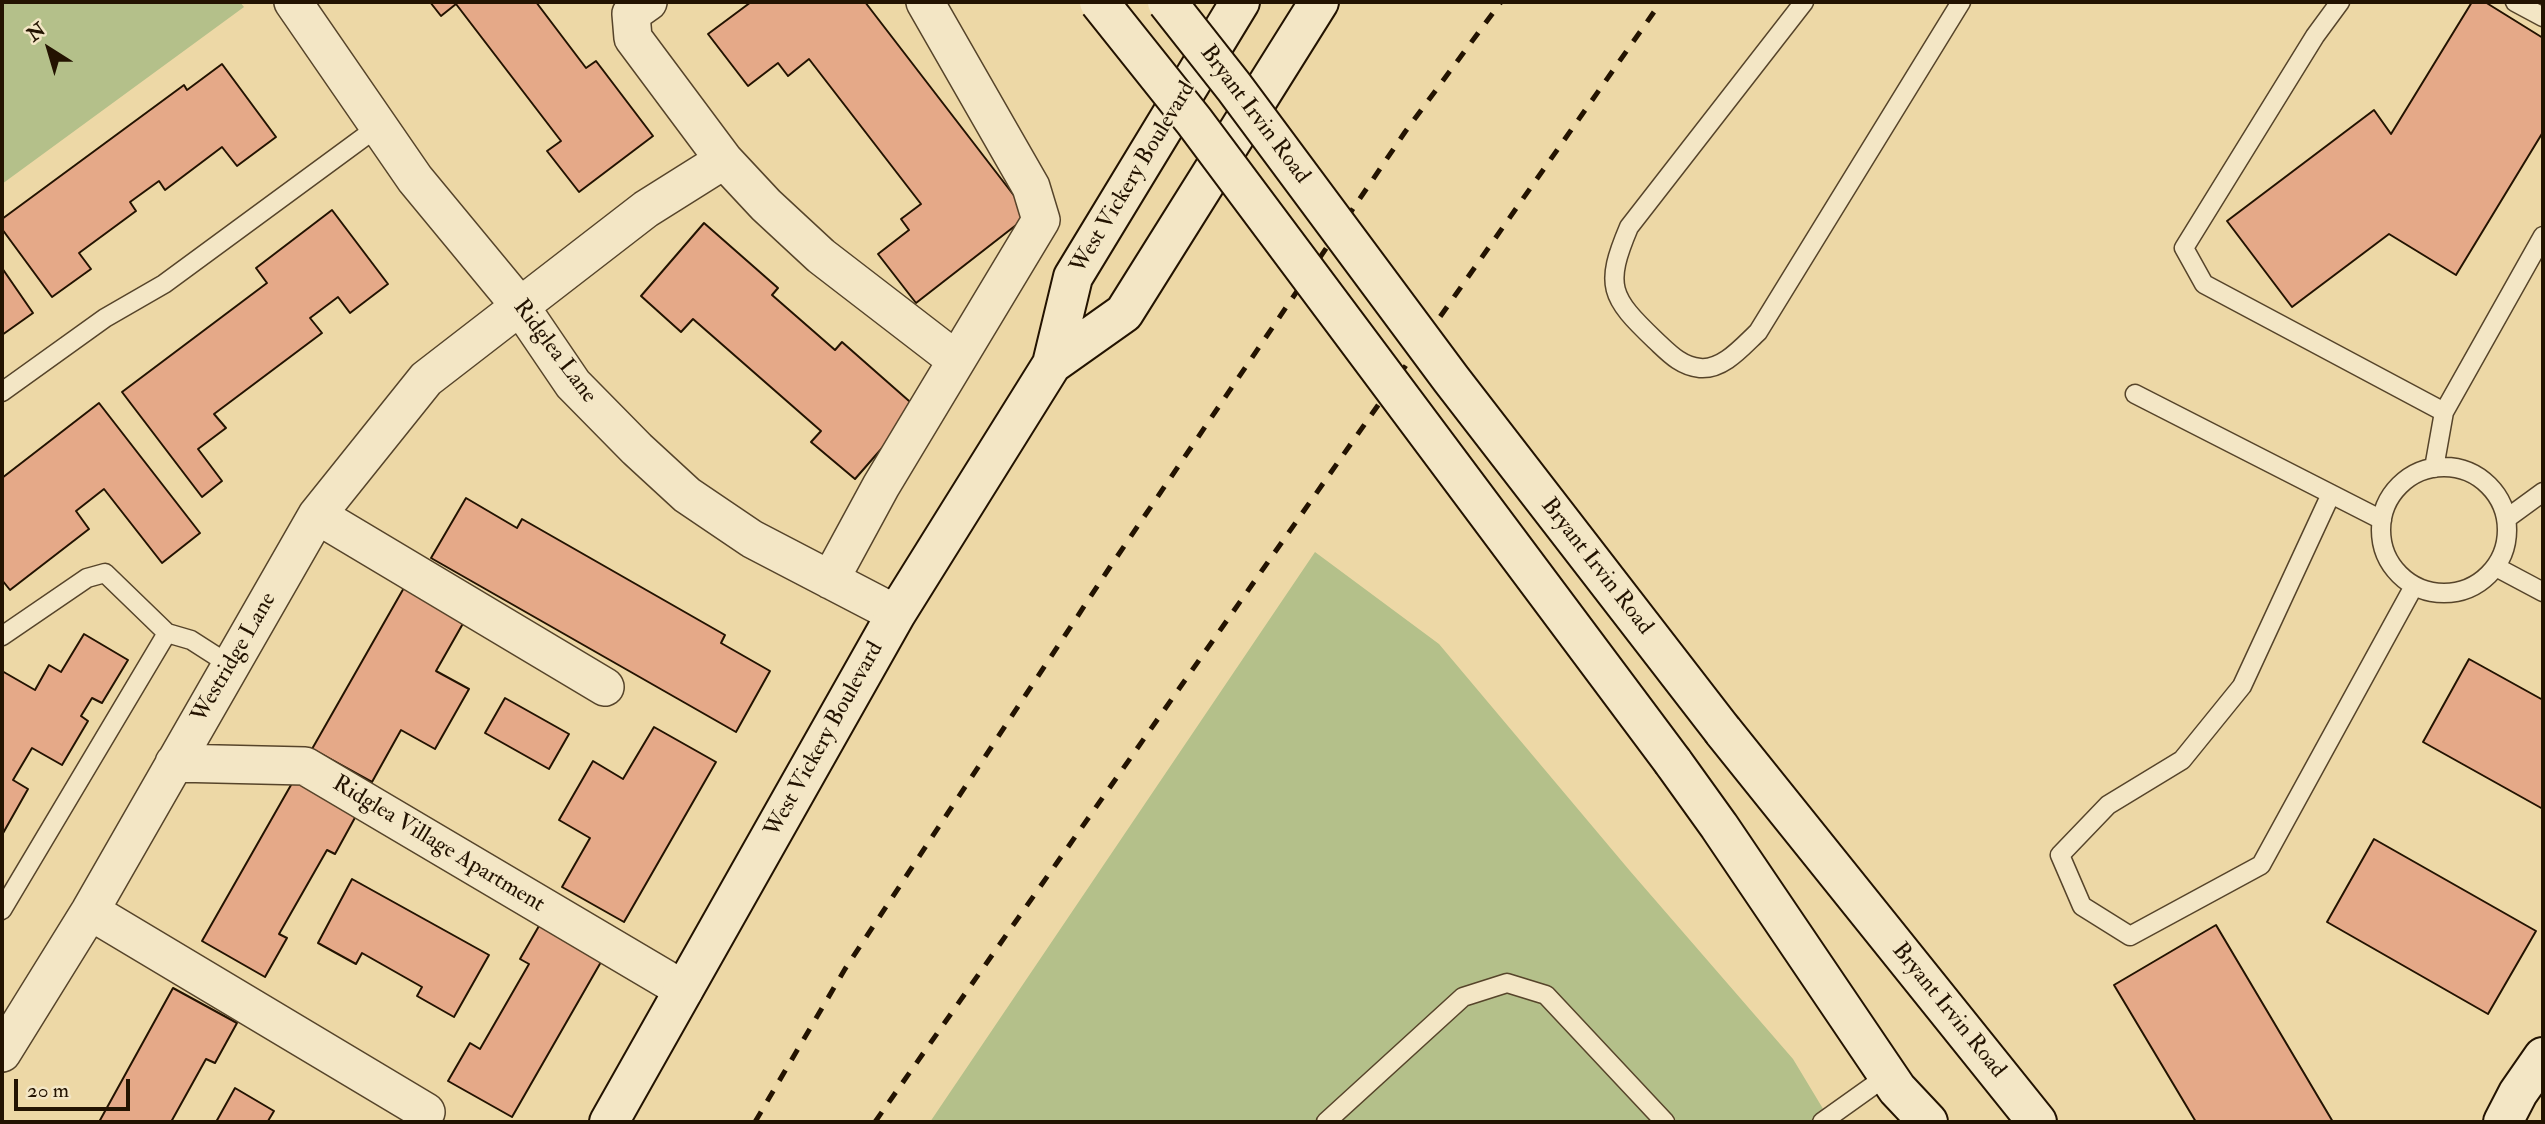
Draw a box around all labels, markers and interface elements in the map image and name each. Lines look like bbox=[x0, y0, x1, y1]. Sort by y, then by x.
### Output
north arrow bbox=[14, 14, 84, 84]
text: N bbox=[22, 18, 50, 47]
street label: Bryant Irvin Road bbox=[1193, 40, 1315, 190]
street label: West Vickery Boulevard bbox=[1066, 77, 1202, 279]
street label: Ridglea Lane bbox=[506, 295, 602, 409]
street label: Bryant Irvin Road bbox=[1534, 493, 1658, 641]
street label: Westridge Lane bbox=[187, 588, 283, 728]
street label: West Vickery Boulevard bbox=[760, 638, 890, 842]
street label: Ridglea Village Apartment bbox=[327, 771, 549, 919]
street label: Bryant Irvin Road bbox=[1885, 938, 2011, 1084]
scale bar bbox=[18, 1064, 133, 1108]
text: 20 m bbox=[27, 1077, 69, 1104]

